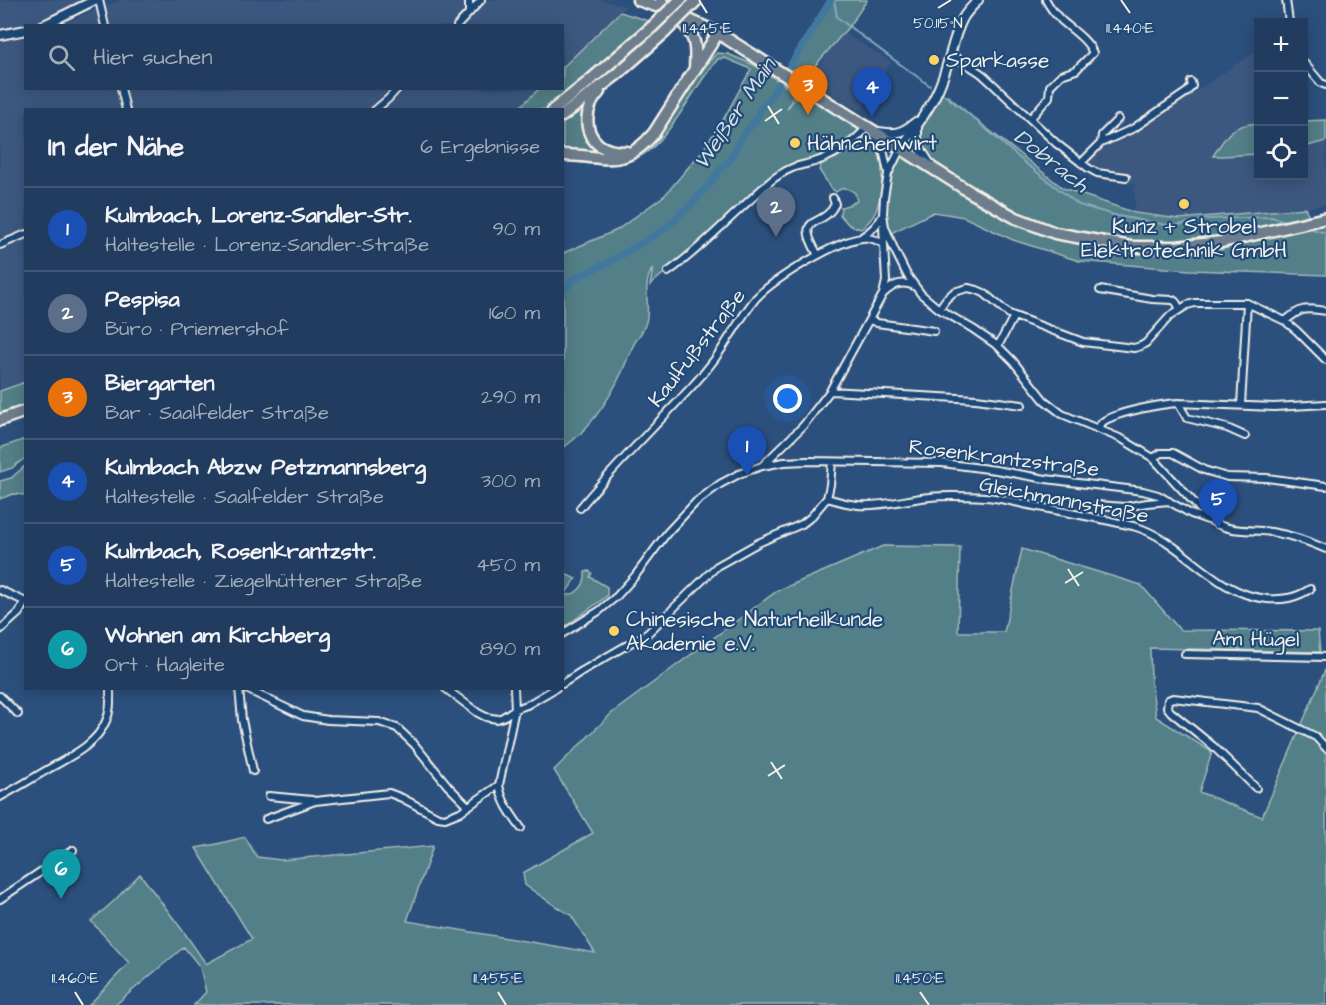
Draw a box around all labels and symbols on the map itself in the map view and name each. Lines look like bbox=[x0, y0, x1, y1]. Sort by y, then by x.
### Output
text: 50.115°N bbox=[913, 13, 963, 34]
text: 11.445°E bbox=[682, 18, 732, 39]
text: 11.440°E bbox=[1106, 18, 1154, 39]
place label: Sparkasse bbox=[946, 46, 1049, 76]
water label: Weißer Main bbox=[686, 51, 785, 176]
marker: Sparkasse bbox=[927, 53, 941, 67]
pin: 3 bbox=[788, 66, 828, 115]
pin: 4 bbox=[852, 68, 892, 117]
water label: Dobrach bbox=[1007, 122, 1096, 201]
place label: Hähnchenwirt bbox=[807, 129, 938, 158]
marker: Hähnchenwirt bbox=[788, 136, 802, 150]
pin: 2 bbox=[756, 188, 796, 237]
marker: Kunz + Strobel Elektrotechnik GmbH bbox=[1177, 197, 1191, 211]
place label: Kunz + Strobel Elektrotechnik GmbH bbox=[1081, 212, 1287, 265]
street label: Kaulfußstraße bbox=[642, 283, 752, 413]
your location bbox=[773, 384, 802, 413]
pin: 1 bbox=[728, 426, 766, 476]
street label: Rosenkrantzstraße bbox=[907, 432, 1101, 484]
street label: Gleichmannstraße bbox=[977, 469, 1151, 531]
pin: 5 bbox=[1198, 480, 1238, 529]
place label: Chinesische Naturheilkunde Akademie e.V. bbox=[626, 605, 883, 658]
marker: Chinesische Naturheilkunde Akademie e.V. bbox=[607, 624, 621, 638]
street label: Am Hügel bbox=[1212, 624, 1300, 656]
pin: 6 bbox=[42, 850, 80, 899]
text: 11.460°E bbox=[51, 968, 99, 989]
text: 11.455°E bbox=[473, 968, 523, 989]
text: 11.450°E bbox=[896, 968, 944, 989]

